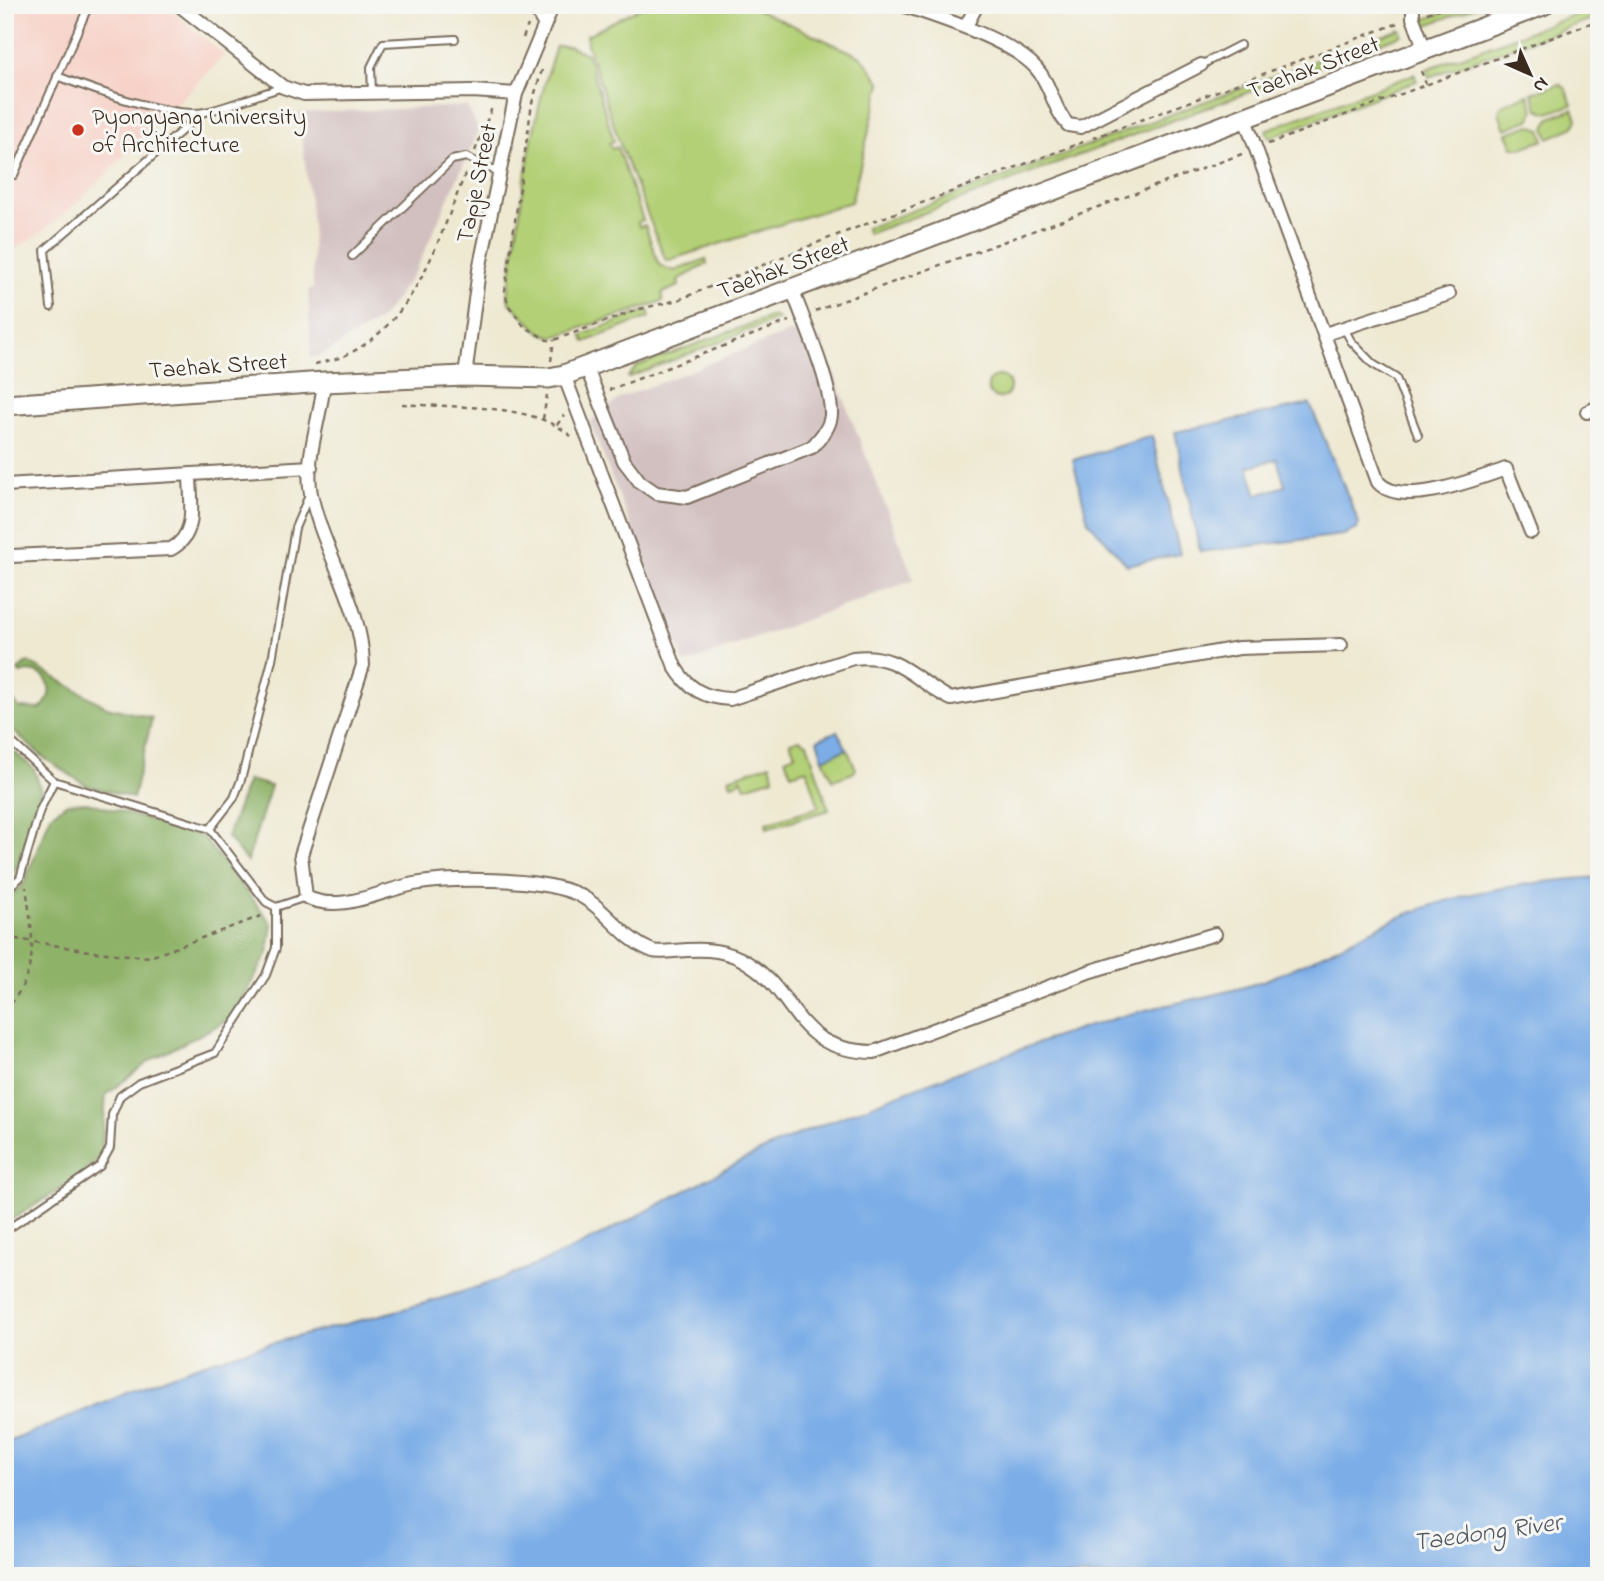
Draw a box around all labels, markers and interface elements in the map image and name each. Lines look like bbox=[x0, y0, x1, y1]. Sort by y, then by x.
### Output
street label: Taehak Street bbox=[1243, 28, 1385, 111]
north arrow bbox=[1496, 38, 1566, 108]
text: N bbox=[1526, 70, 1554, 98]
place label: Pyongyang University of Architecture bbox=[92, 101, 306, 164]
street label: Tapje Street bbox=[449, 121, 508, 246]
marker: Pyongyang University of Architecture bbox=[70, 122, 86, 138]
street label: Taehak Street bbox=[713, 228, 855, 311]
street label: Taehak Street bbox=[148, 345, 289, 390]
water label: Taedong River bbox=[1411, 1504, 1567, 1563]

